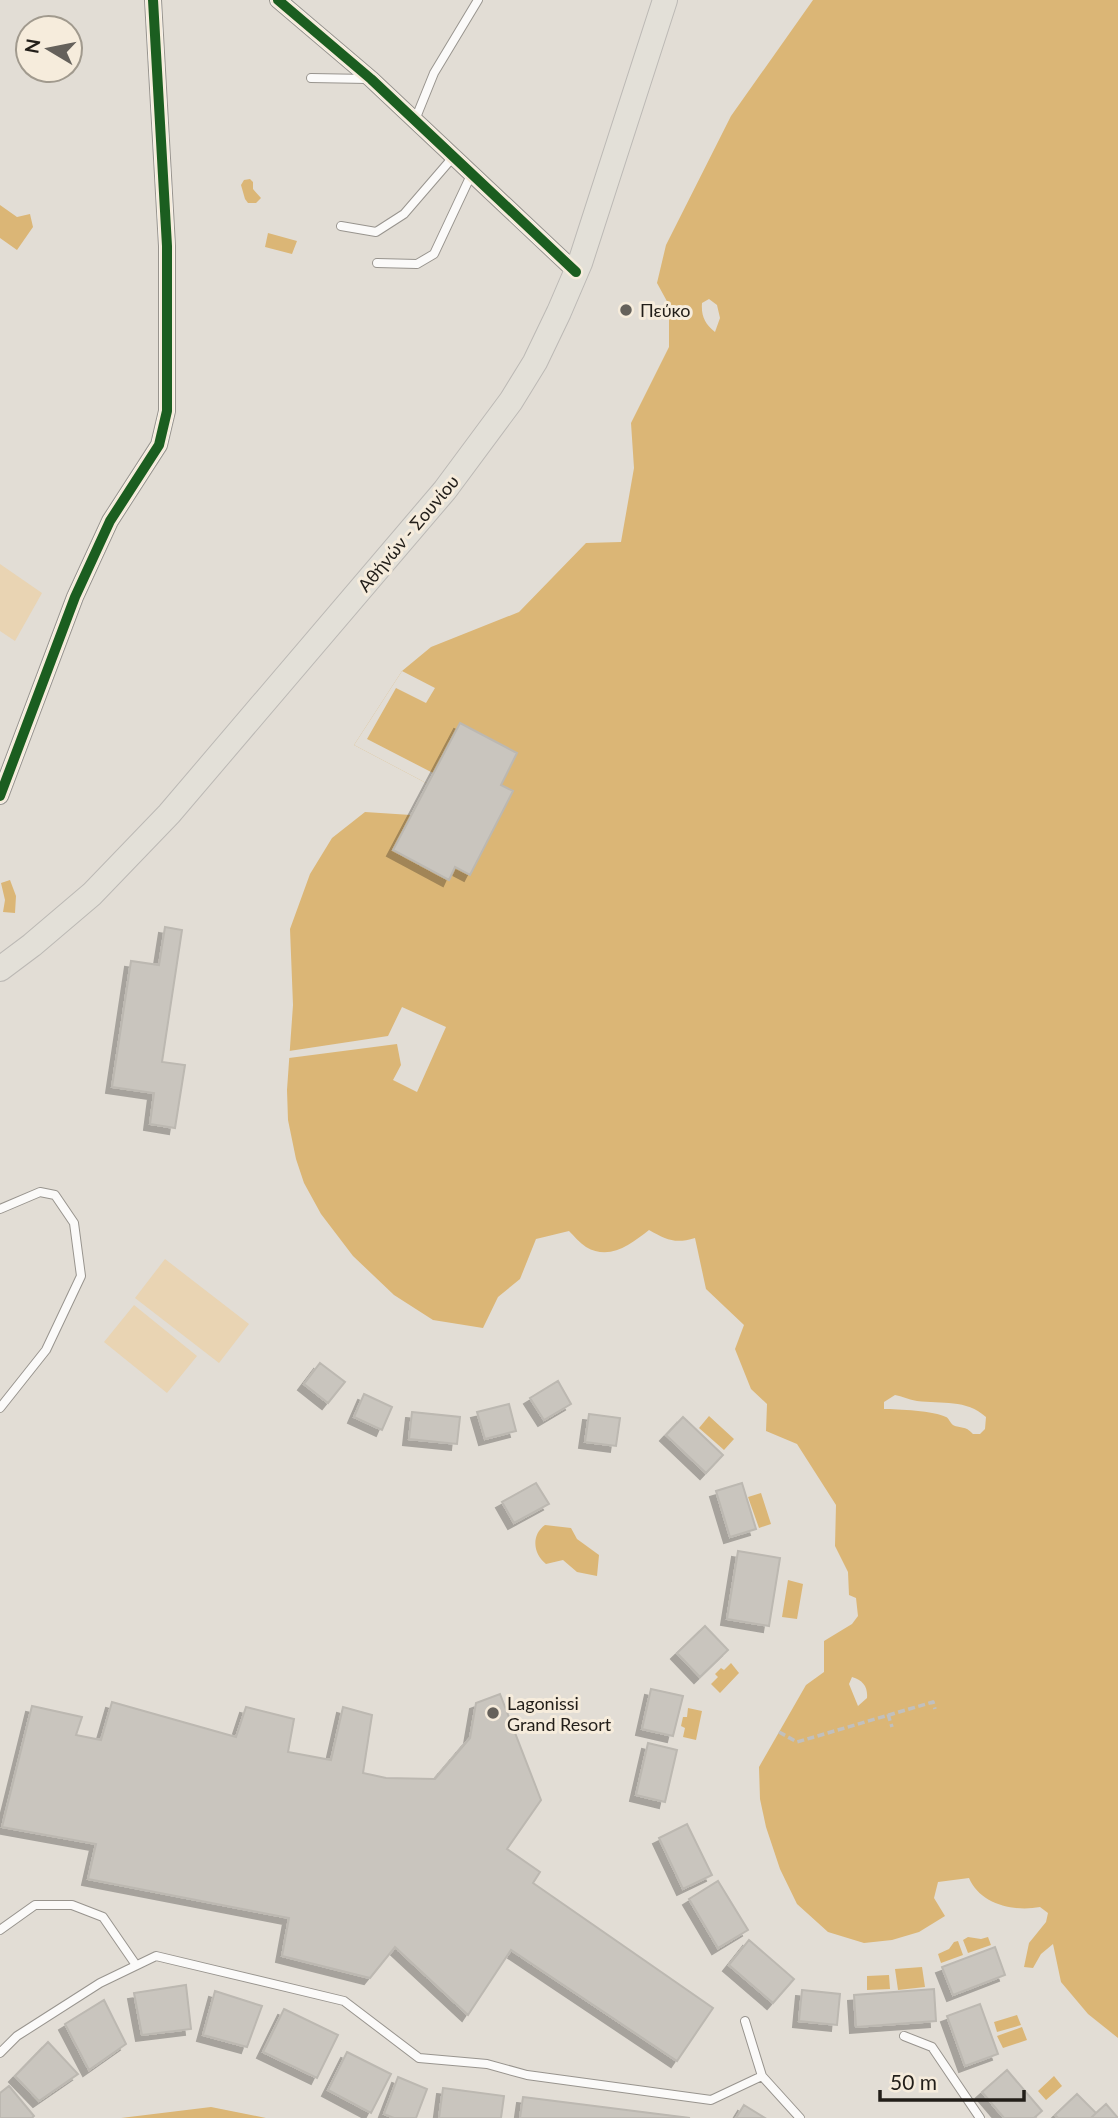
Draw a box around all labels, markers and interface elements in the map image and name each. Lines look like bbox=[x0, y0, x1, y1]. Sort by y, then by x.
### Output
north arrow bbox=[14, 14, 84, 84]
text: N bbox=[19, 37, 44, 55]
place label: Πεύκο bbox=[640, 299, 690, 321]
marker: Πεύκο bbox=[618, 302, 634, 318]
street label: Αθήνών - Σουνίου bbox=[353, 470, 463, 596]
place label: Lagonissi Grand Resort bbox=[507, 1692, 612, 1735]
marker: Lagonissi Grand Resort bbox=[485, 1705, 501, 1721]
scale bar bbox=[880, 2058, 1024, 2102]
text: 50 m bbox=[890, 2069, 937, 2094]

